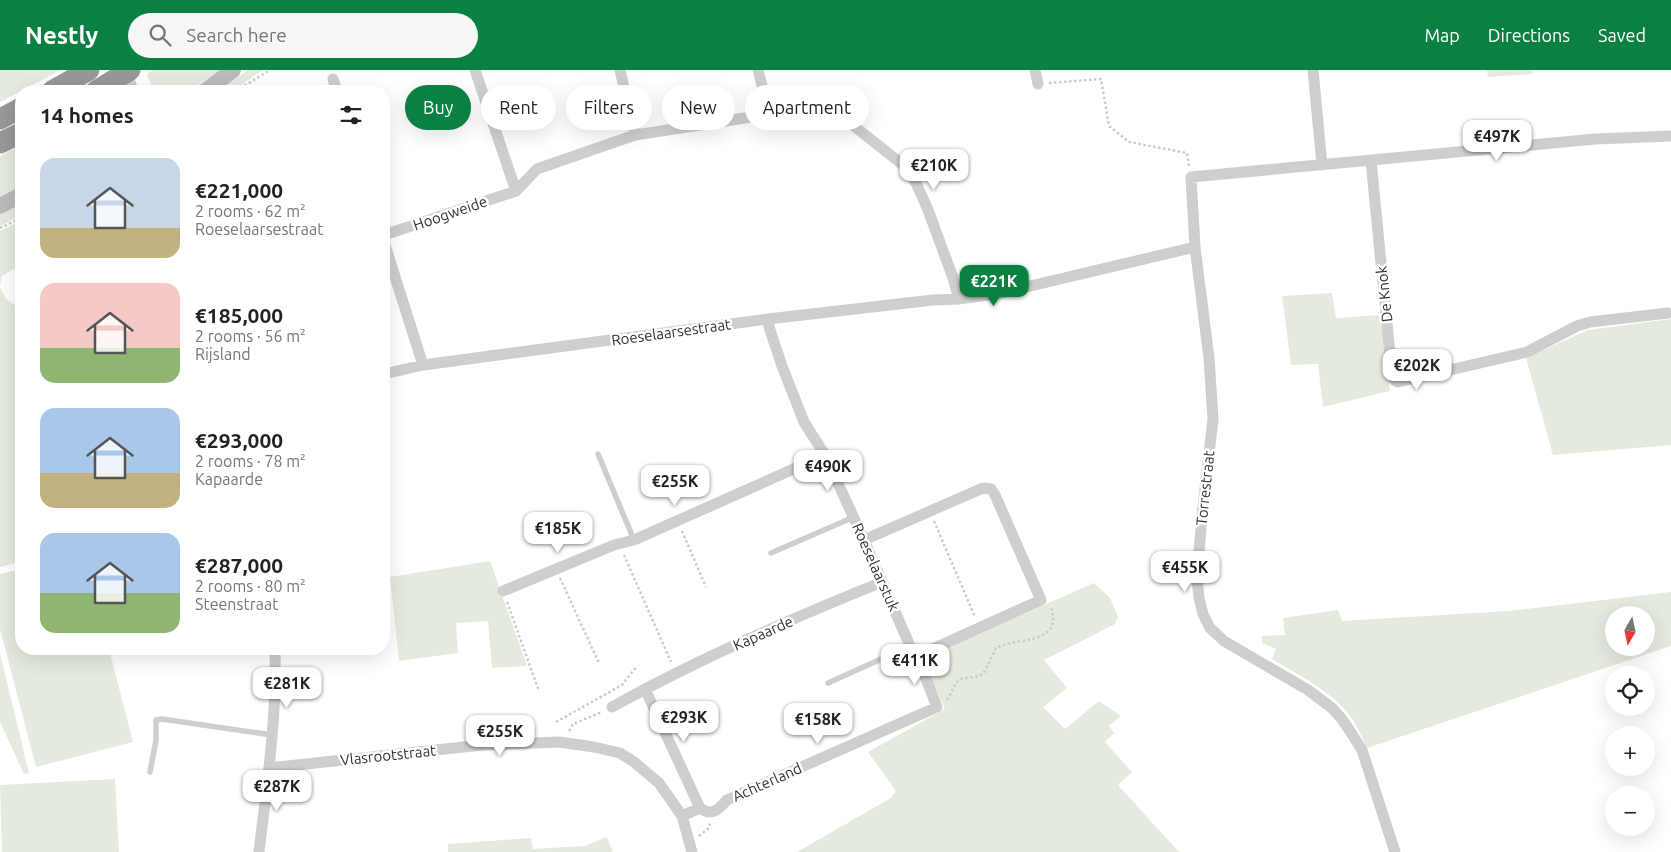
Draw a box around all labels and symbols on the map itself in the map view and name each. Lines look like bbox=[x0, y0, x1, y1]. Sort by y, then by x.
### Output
pin: €497K bbox=[1462, 119, 1532, 162]
pin: €210K bbox=[899, 148, 969, 191]
street label: Hoogweide bbox=[411, 192, 489, 234]
pin: €221K bbox=[959, 264, 1029, 307]
street label: De Knok bbox=[1373, 265, 1395, 323]
street label: Roeselaarsestraat bbox=[610, 315, 732, 349]
pin: €202K bbox=[1382, 348, 1452, 391]
pin: €490K bbox=[793, 450, 863, 492]
street label: Torrestraat bbox=[1193, 450, 1217, 526]
pin: €255K bbox=[640, 464, 710, 507]
pin: €185K bbox=[523, 512, 593, 554]
street label: Roeselaarstuk bbox=[849, 520, 903, 614]
pin: €455K bbox=[1150, 550, 1220, 593]
north arrow bbox=[1605, 606, 1655, 656]
street label: Kapaarde bbox=[730, 612, 796, 654]
pin: €411K bbox=[880, 644, 950, 686]
pin: €281K bbox=[252, 666, 322, 709]
pin: €293K bbox=[649, 700, 719, 743]
pin: €158K bbox=[783, 702, 853, 745]
pin: €255K bbox=[465, 714, 535, 757]
street label: Vlasrootstraat bbox=[339, 742, 437, 768]
street label: Achterland bbox=[730, 759, 804, 805]
pin: €287K bbox=[242, 770, 312, 812]

